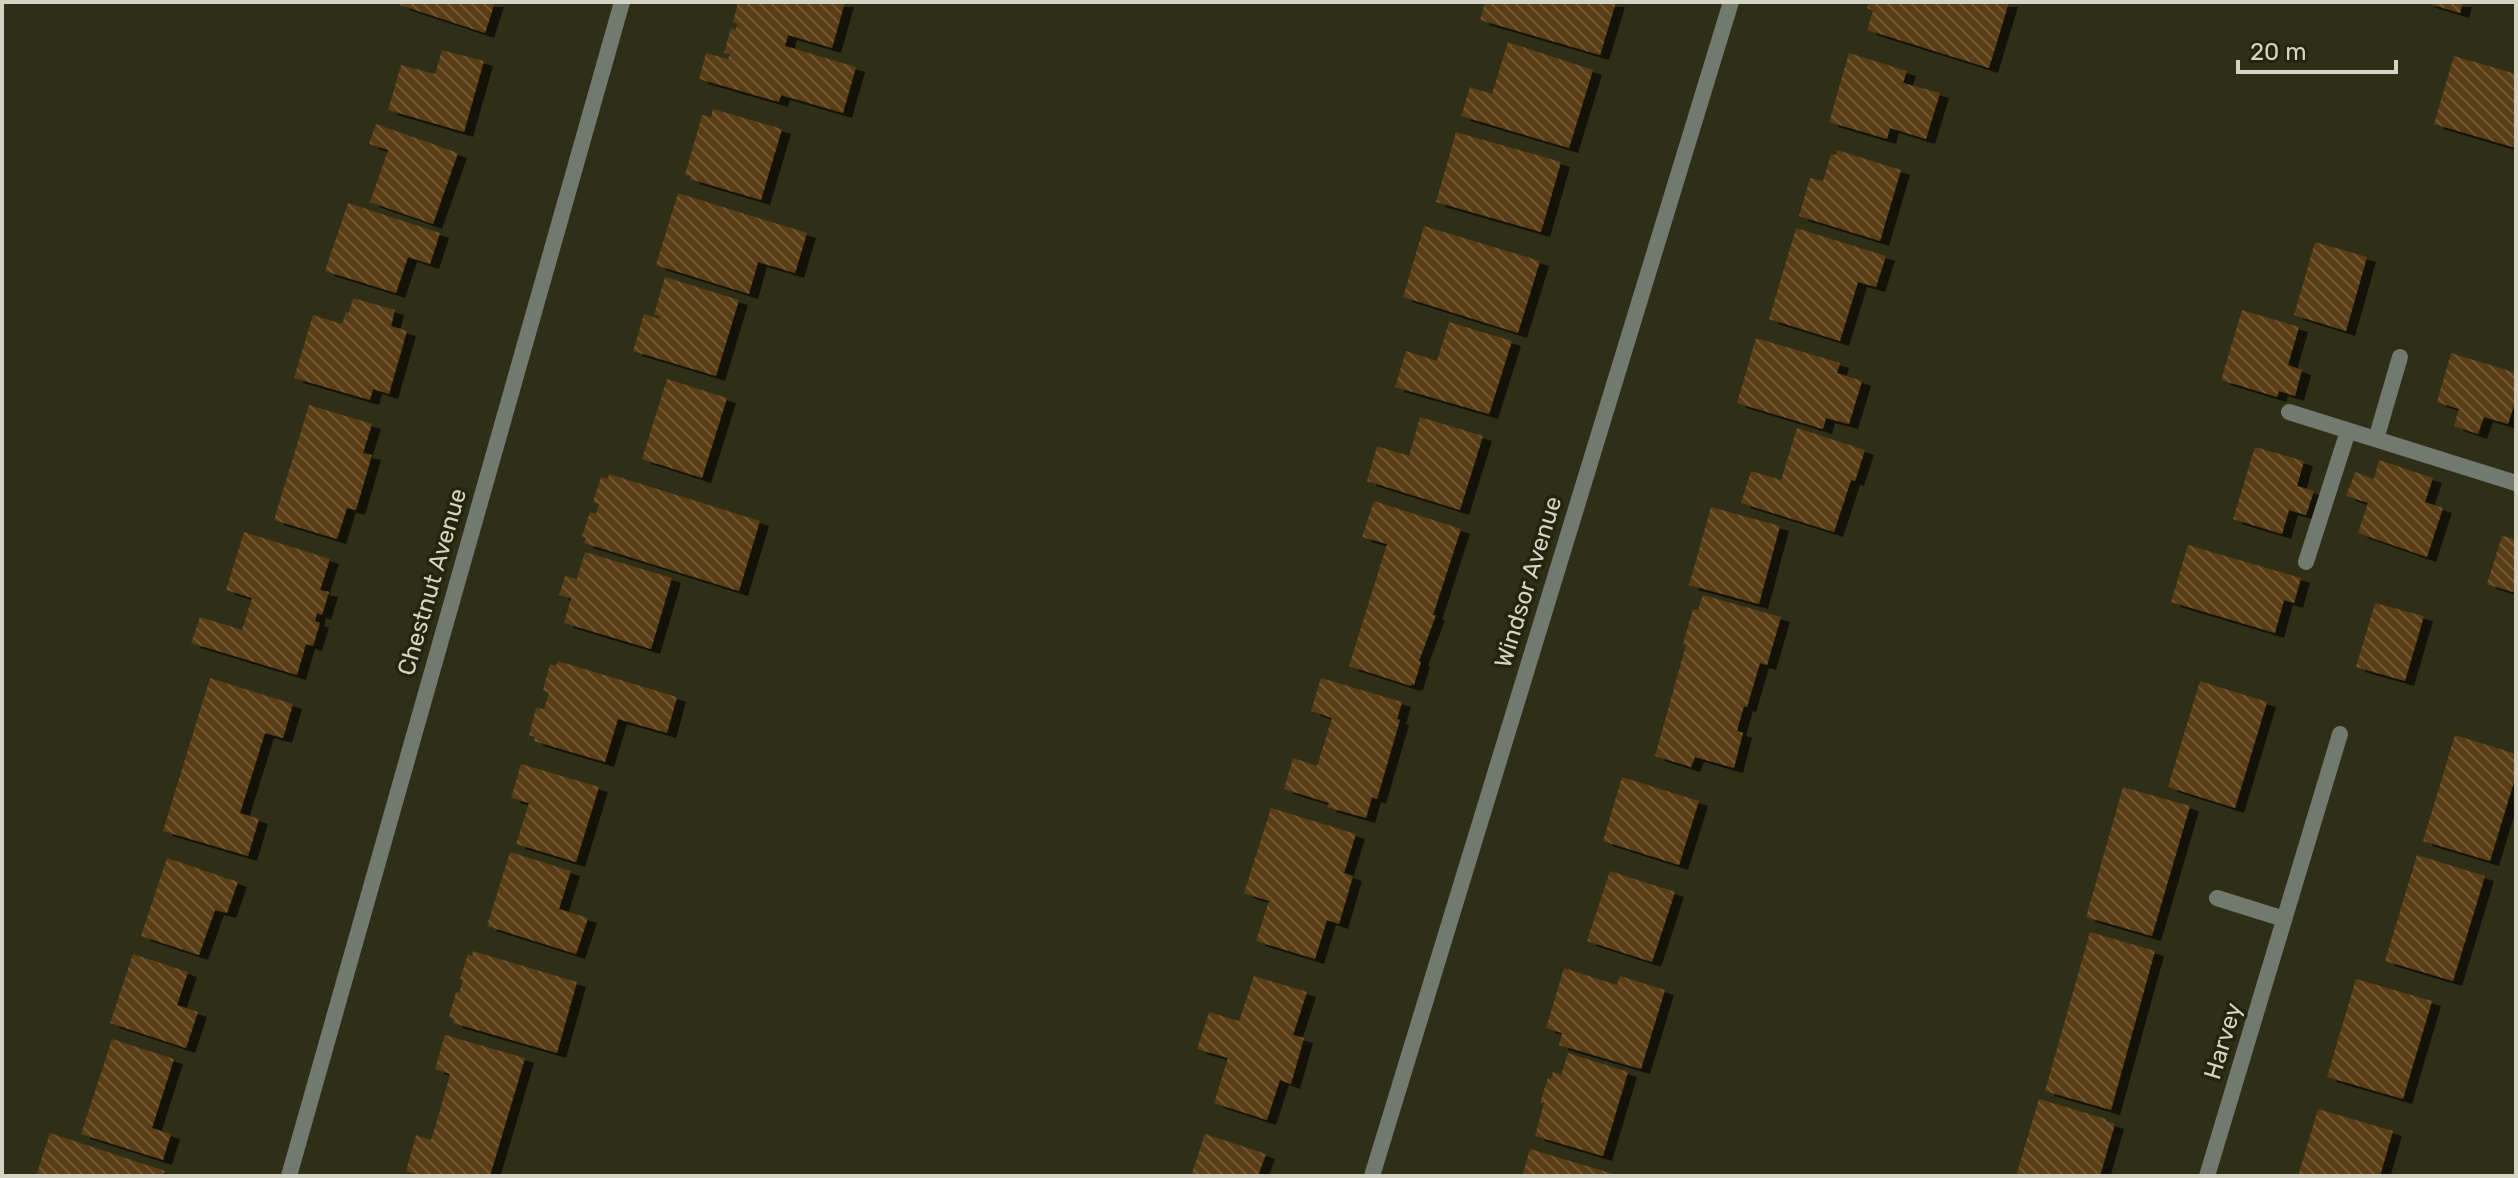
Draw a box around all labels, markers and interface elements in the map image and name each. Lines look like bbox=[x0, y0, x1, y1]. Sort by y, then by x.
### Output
scale bar bbox=[2238, 24, 2396, 74]
text: 20 m bbox=[2250, 38, 2307, 66]
street label: Chestnut Avenue bbox=[392, 485, 472, 679]
street label: Windsor Avenue bbox=[1489, 493, 1567, 671]
street label: Harvey bbox=[2198, 999, 2248, 1083]

